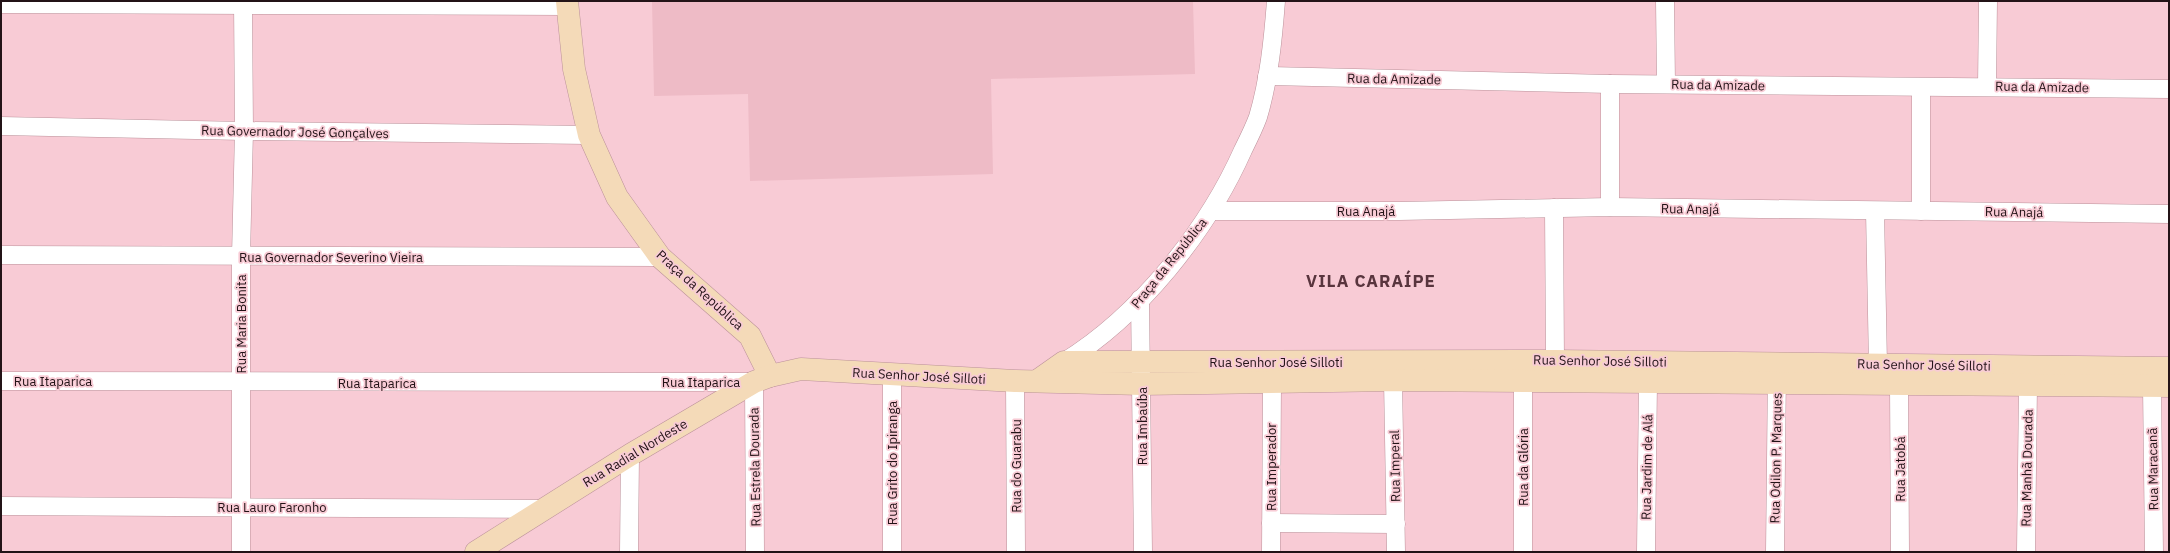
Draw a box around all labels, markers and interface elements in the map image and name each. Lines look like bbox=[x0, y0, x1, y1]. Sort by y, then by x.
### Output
street label: Rua da Amizade bbox=[1347, 70, 1441, 88]
street label: Rua da Amizade bbox=[1671, 76, 1765, 94]
street label: Rua da Amizade bbox=[1995, 78, 2089, 96]
street label: Rua Governador José Gonçalves bbox=[201, 122, 389, 142]
street label: Rua Anajá bbox=[1661, 200, 1719, 218]
street label: Rua Anajá bbox=[1337, 203, 1395, 220]
street label: Rua Anajá bbox=[1985, 203, 2043, 221]
street label: Praça da República bbox=[1127, 214, 1211, 312]
street label: Praça da República bbox=[653, 246, 747, 334]
street label: Rua Governador Severino Vieira bbox=[239, 249, 423, 266]
district label: VILA CARAÍPE bbox=[1306, 270, 1436, 292]
street label: Rua Maria Bonita bbox=[233, 274, 250, 374]
street label: Rua Senhor José Silloti bbox=[1533, 351, 1667, 371]
street label: Rua Senhor José Silloti bbox=[1209, 354, 1343, 371]
street label: Rua Senhor José Silloti bbox=[1857, 355, 1991, 375]
street label: Rua Senhor José Silloti bbox=[852, 364, 986, 388]
street label: Rua Itaparica bbox=[14, 373, 92, 390]
street label: Rua Itaparica bbox=[662, 374, 740, 391]
street label: Rua Itaparica bbox=[338, 375, 416, 392]
street label: Rua Imbaúba bbox=[1134, 387, 1151, 465]
street label: Rua Odilon P. Marques bbox=[1766, 392, 1786, 524]
street label: Rua Grito do Ipiranga bbox=[884, 401, 901, 525]
street label: Rua Estrela Dourada bbox=[745, 407, 765, 527]
street label: Rua Manhã Dourada bbox=[2017, 409, 2037, 527]
street label: Rua Jardim de Alá bbox=[1638, 414, 1656, 520]
street label: Rua Radial Nordeste bbox=[580, 415, 690, 491]
street label: Rua do Guarabu bbox=[1008, 419, 1025, 513]
street label: Rua Imperador bbox=[1263, 423, 1280, 511]
street label: Rua Maracanã bbox=[2144, 427, 2162, 510]
street label: Rua da Glória bbox=[1515, 428, 1532, 506]
street label: Rua Imperal bbox=[1386, 429, 1404, 502]
street label: Rua Jatobá bbox=[1892, 436, 1909, 502]
street label: Rua Lauro Faronho bbox=[217, 499, 327, 516]

